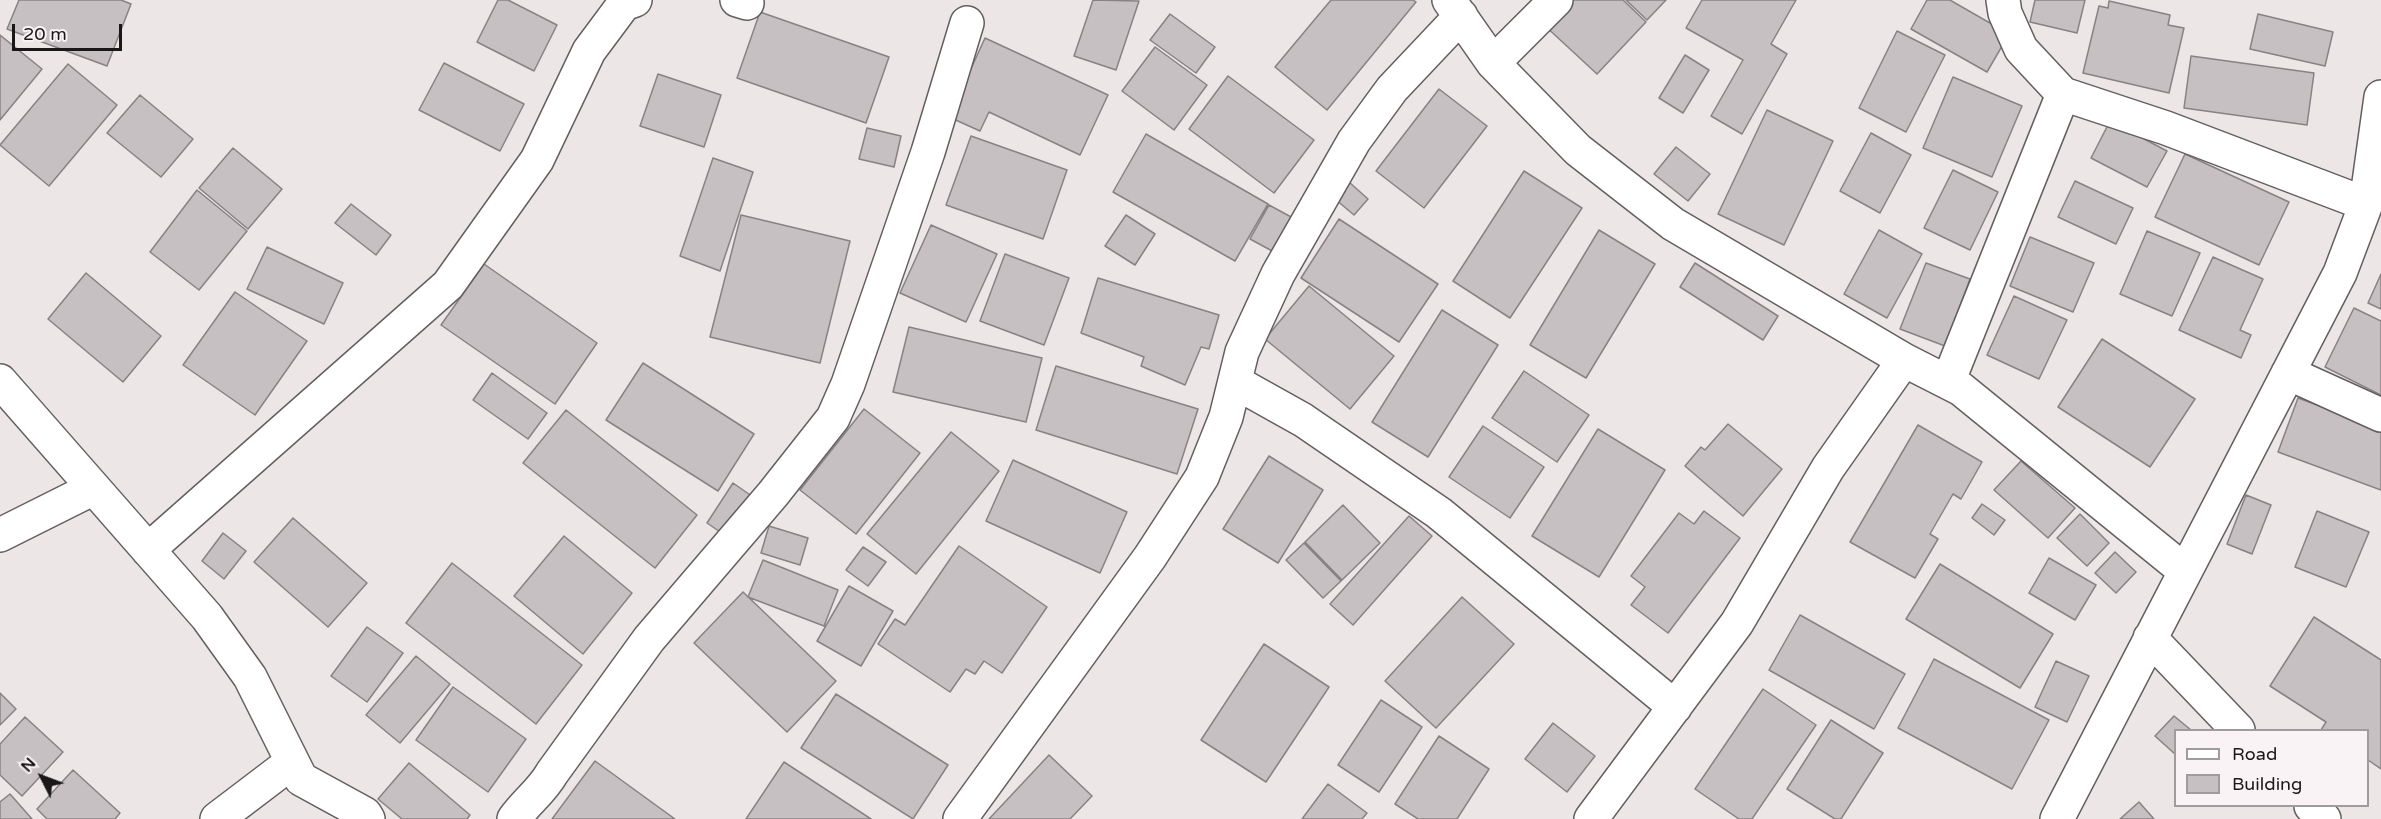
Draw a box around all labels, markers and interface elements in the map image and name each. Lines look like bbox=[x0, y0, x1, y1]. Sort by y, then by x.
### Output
scale bar bbox=[15, 12, 124, 50]
text: 20 m bbox=[23, 23, 67, 45]
legend bbox=[2174, 729, 2369, 807]
text: Road bbox=[2232, 743, 2277, 765]
north arrow bbox=[12, 747, 72, 807]
text: N bbox=[17, 753, 40, 776]
text: Building bbox=[2232, 773, 2302, 795]

